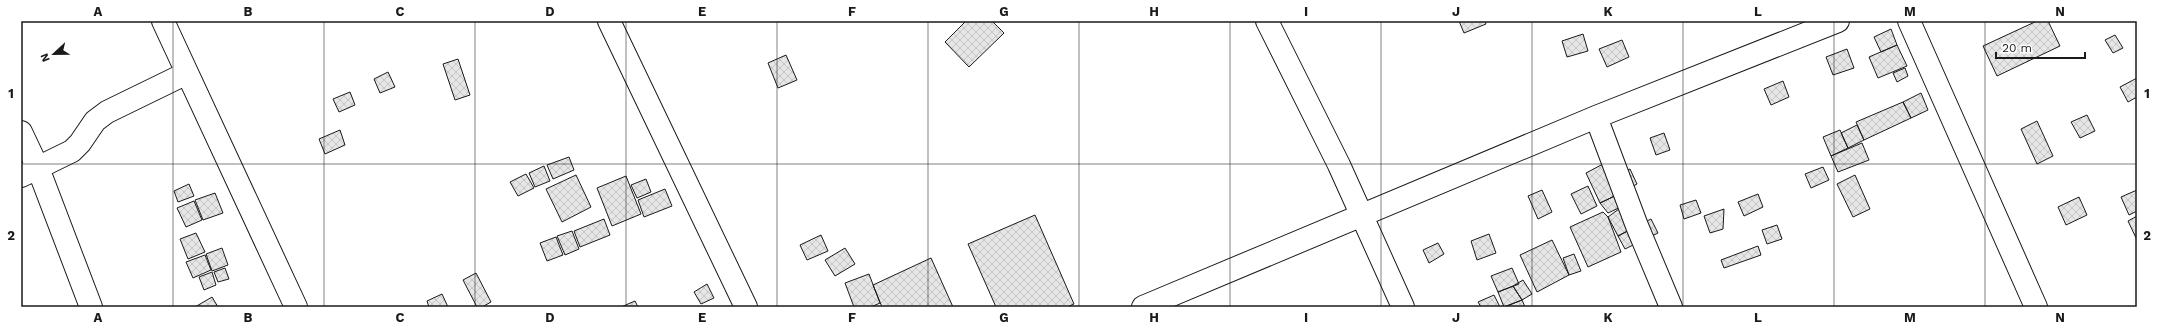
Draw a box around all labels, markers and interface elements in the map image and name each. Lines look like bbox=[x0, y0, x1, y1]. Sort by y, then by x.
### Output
text: A bbox=[94, 4, 103, 19]
text: B bbox=[244, 4, 253, 19]
text: C bbox=[396, 4, 405, 19]
text: D bbox=[545, 4, 555, 19]
text: E bbox=[698, 4, 706, 19]
text: F bbox=[848, 4, 856, 19]
text: G bbox=[999, 4, 1009, 19]
text: H bbox=[1149, 4, 1159, 19]
text: I bbox=[1304, 4, 1308, 19]
text: J bbox=[1452, 4, 1460, 19]
text: K bbox=[1603, 4, 1613, 19]
text: L bbox=[1754, 4, 1762, 19]
text: M bbox=[1904, 4, 1916, 19]
text: N bbox=[2055, 4, 2065, 19]
north arrow bbox=[34, 34, 74, 74]
scale bar bbox=[1996, 34, 2085, 60]
text: 20 m bbox=[2002, 41, 2032, 55]
text: N bbox=[38, 51, 53, 64]
text: 1 bbox=[8, 86, 14, 101]
text: 1 bbox=[2144, 86, 2150, 101]
text: 2 bbox=[7, 228, 15, 243]
text: 2 bbox=[2143, 228, 2151, 243]
text: A bbox=[94, 310, 103, 325]
text: B bbox=[244, 310, 253, 325]
text: C bbox=[396, 310, 405, 325]
text: D bbox=[545, 310, 555, 325]
text: E bbox=[698, 310, 706, 325]
text: F bbox=[848, 310, 856, 325]
text: G bbox=[999, 310, 1009, 325]
text: H bbox=[1149, 310, 1159, 325]
text: I bbox=[1304, 310, 1308, 325]
text: J bbox=[1452, 310, 1460, 325]
text: K bbox=[1603, 310, 1613, 325]
text: L bbox=[1754, 310, 1762, 325]
text: M bbox=[1904, 310, 1916, 325]
text: N bbox=[2055, 310, 2065, 325]

